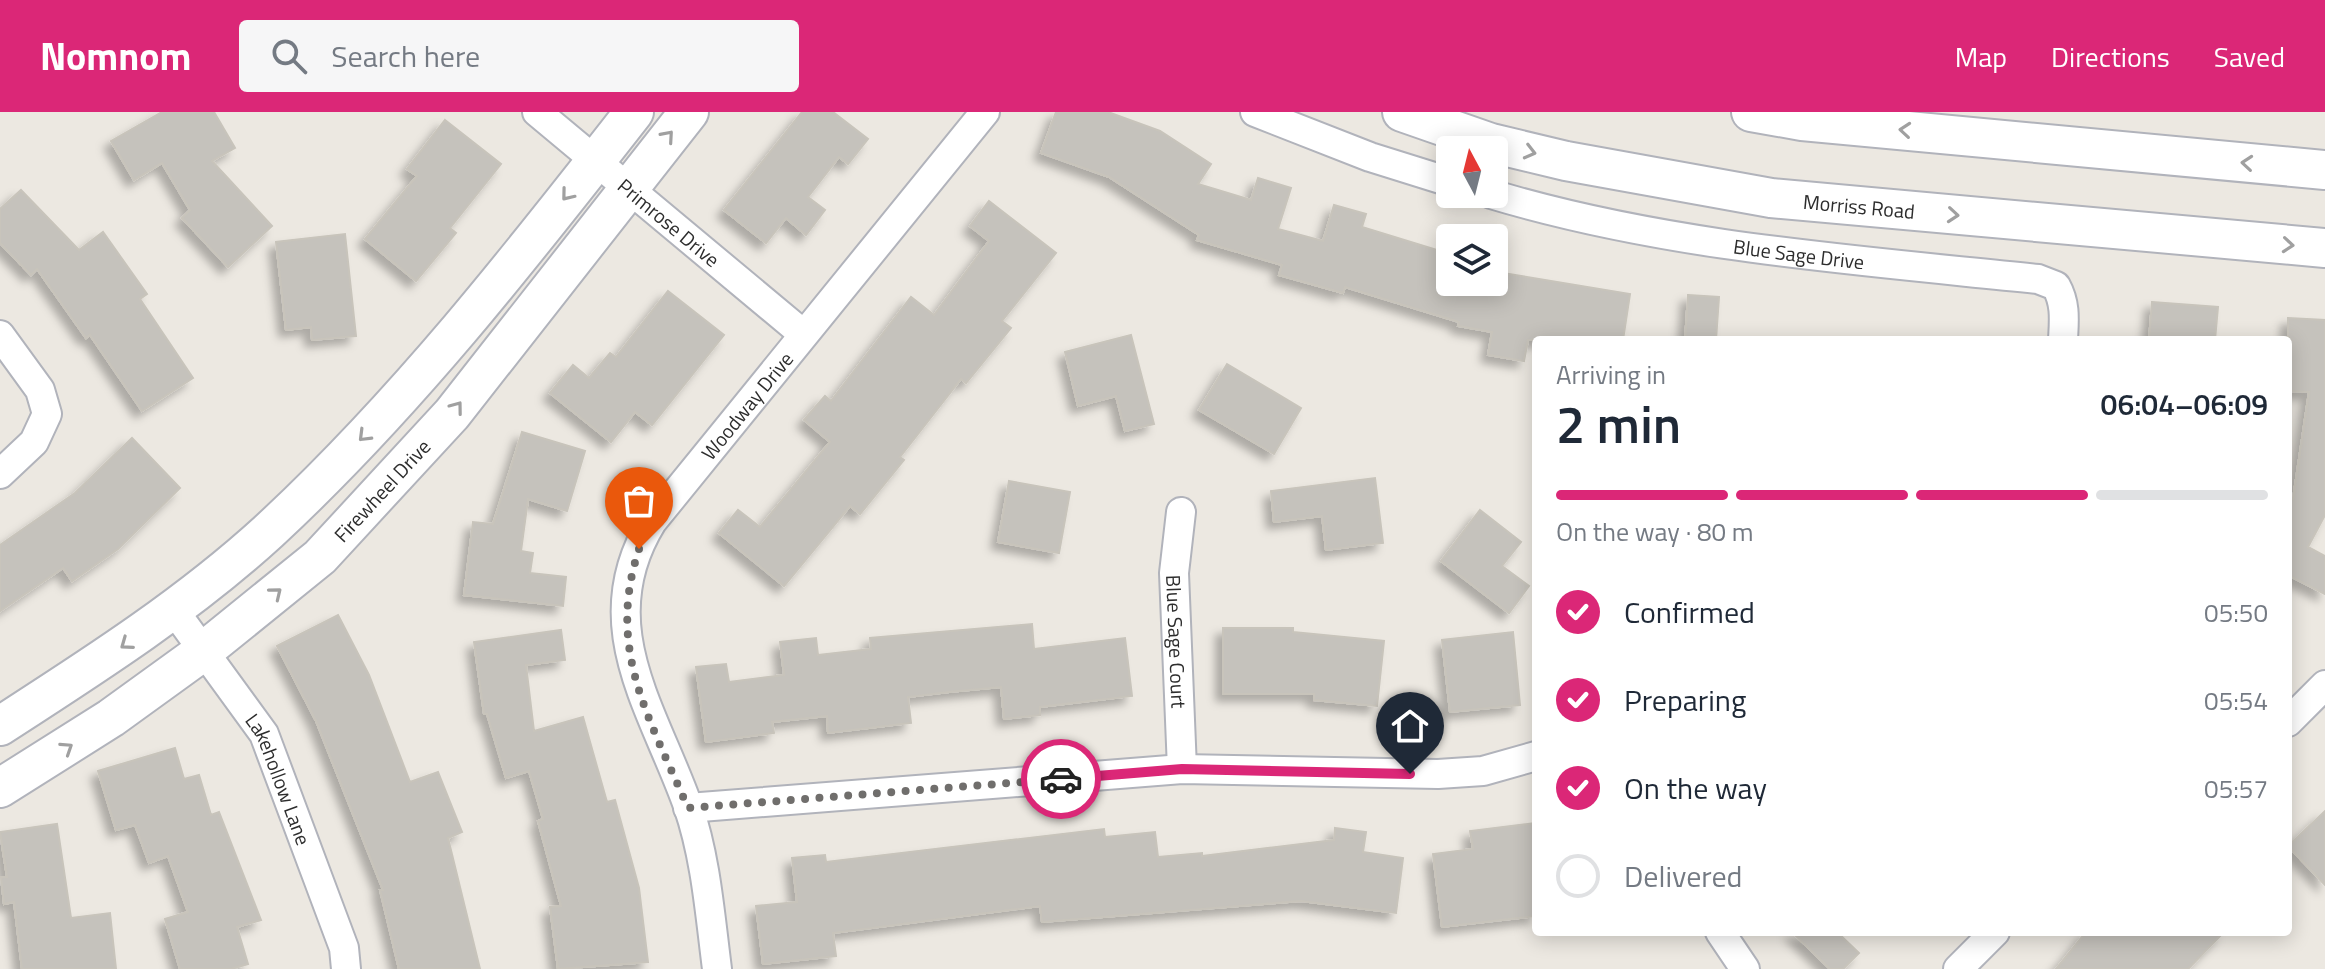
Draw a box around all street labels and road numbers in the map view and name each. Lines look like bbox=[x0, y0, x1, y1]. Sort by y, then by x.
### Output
street label: Primrose Drive bbox=[611, 170, 727, 274]
street label: Morriss Road bbox=[1802, 185, 1916, 226]
street label: Blue Sage Drive bbox=[1731, 230, 1866, 277]
street label: Woodway Drive bbox=[693, 345, 800, 467]
street label: Firewheel Drive bbox=[326, 432, 437, 549]
street label: Blue Sage Court bbox=[1159, 574, 1195, 709]
street label: Lakehollow Lane bbox=[238, 706, 320, 849]

